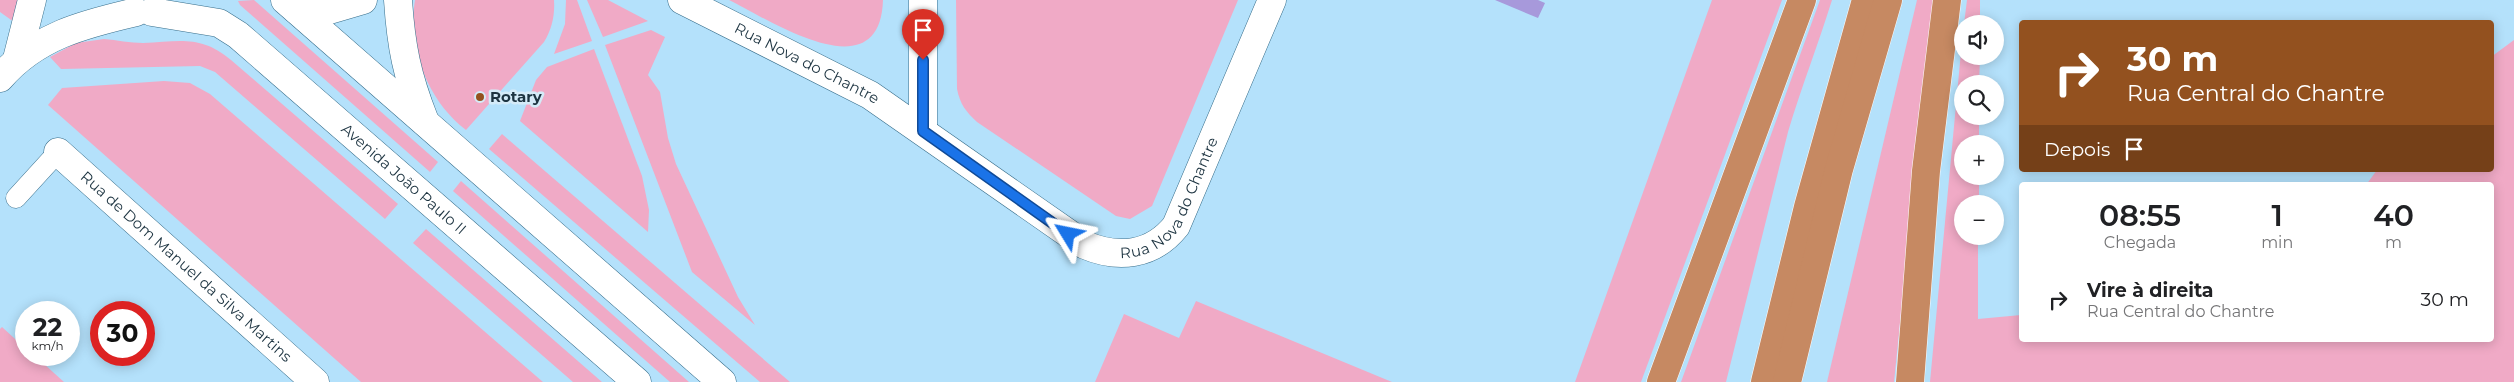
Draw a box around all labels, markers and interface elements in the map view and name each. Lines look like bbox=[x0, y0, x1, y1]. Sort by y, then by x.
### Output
pin bbox=[902, 9, 944, 60]
map controls bbox=[1954, 15, 2004, 245]
button: sound bbox=[1954, 15, 2004, 65]
icon: arrive bbox=[909, 16, 937, 44]
street label: Rua Nova do Chantre bbox=[731, 18, 883, 108]
text: 30 m bbox=[2127, 37, 2218, 80]
icon: right bbox=[2044, 40, 2109, 105]
button: search bbox=[1954, 75, 2004, 125]
text: Rua Central do Chantre bbox=[2127, 80, 2385, 107]
place label: Rotary bbox=[490, 87, 543, 106]
marker: Rotary bbox=[474, 91, 486, 103]
street label: Avenida João Paulo II bbox=[338, 119, 470, 238]
street label: Rua Nova do Chantre bbox=[1120, 134, 1222, 262]
button: + bbox=[1954, 135, 2004, 185]
icon: arrive bbox=[2120, 135, 2148, 163]
text: Depois bbox=[2044, 138, 2110, 161]
street label: Rua de Dom Manuel da Silva Martins bbox=[77, 167, 296, 366]
button: − bbox=[1954, 195, 2004, 245]
text: 08:55 bbox=[2099, 197, 2181, 234]
text: 1 bbox=[2271, 197, 2283, 234]
text: 40 bbox=[2373, 197, 2414, 234]
position arrow bbox=[1041, 207, 1093, 259]
text: Chegada bbox=[2104, 233, 2176, 252]
text: min bbox=[2261, 233, 2293, 252]
text: m bbox=[2385, 233, 2402, 252]
text: Vire à direita bbox=[2087, 279, 2214, 302]
icon: right bbox=[2044, 286, 2072, 314]
text: 30 m bbox=[2421, 288, 2469, 311]
speed limit sign: 30 bbox=[90, 301, 155, 366]
text: Rua Central do Chantre bbox=[2087, 302, 2274, 321]
text: 22 bbox=[33, 312, 62, 342]
text: km/h bbox=[31, 338, 64, 353]

